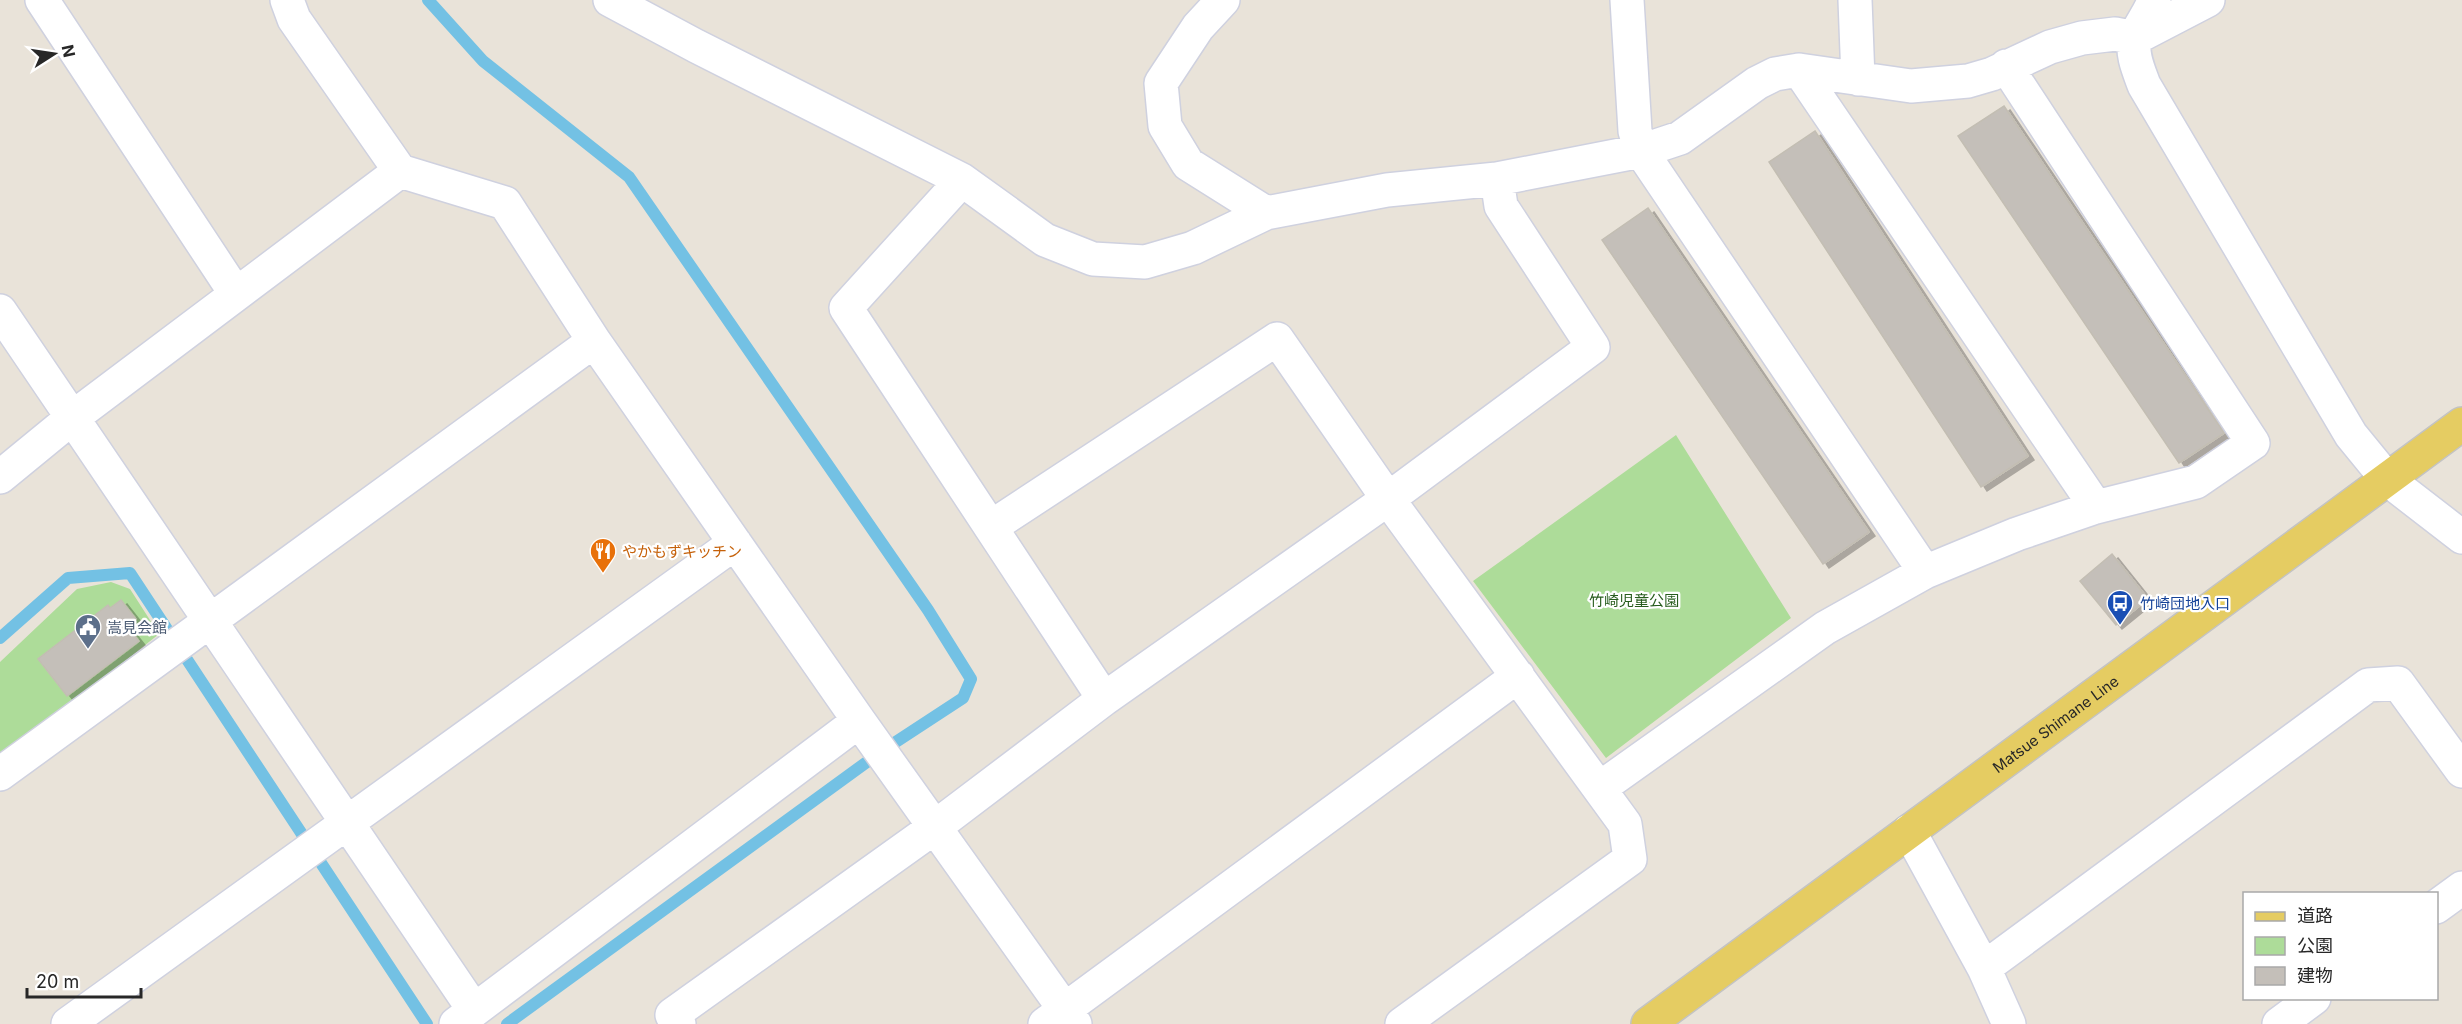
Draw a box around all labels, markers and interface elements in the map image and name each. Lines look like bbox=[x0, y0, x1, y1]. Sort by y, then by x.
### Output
north arrow bbox=[24, 24, 84, 84]
text: N bbox=[58, 43, 80, 59]
restaurant icon: やかもずキッチン bbox=[588, 536, 618, 574]
place label: やかもずキッチン bbox=[622, 542, 742, 561]
bus stop icon: 竹崎団地入口 bbox=[2105, 588, 2135, 626]
park label: 竹崎児童公園 bbox=[1589, 591, 1679, 610]
place label: 竹崎団地入口 bbox=[2140, 594, 2230, 613]
public building icon: 嵩見会館 bbox=[73, 612, 103, 650]
place label: 嵩見会館 bbox=[107, 618, 167, 637]
street label: Matsue Shimane Line bbox=[1989, 671, 2122, 776]
legend bbox=[2243, 892, 2438, 1000]
text: 道路 bbox=[2297, 905, 2333, 926]
text: 公園 bbox=[2297, 935, 2333, 956]
scale bar bbox=[27, 961, 141, 999]
text: 建物 bbox=[2297, 965, 2333, 986]
text: 20 m bbox=[36, 971, 79, 992]

